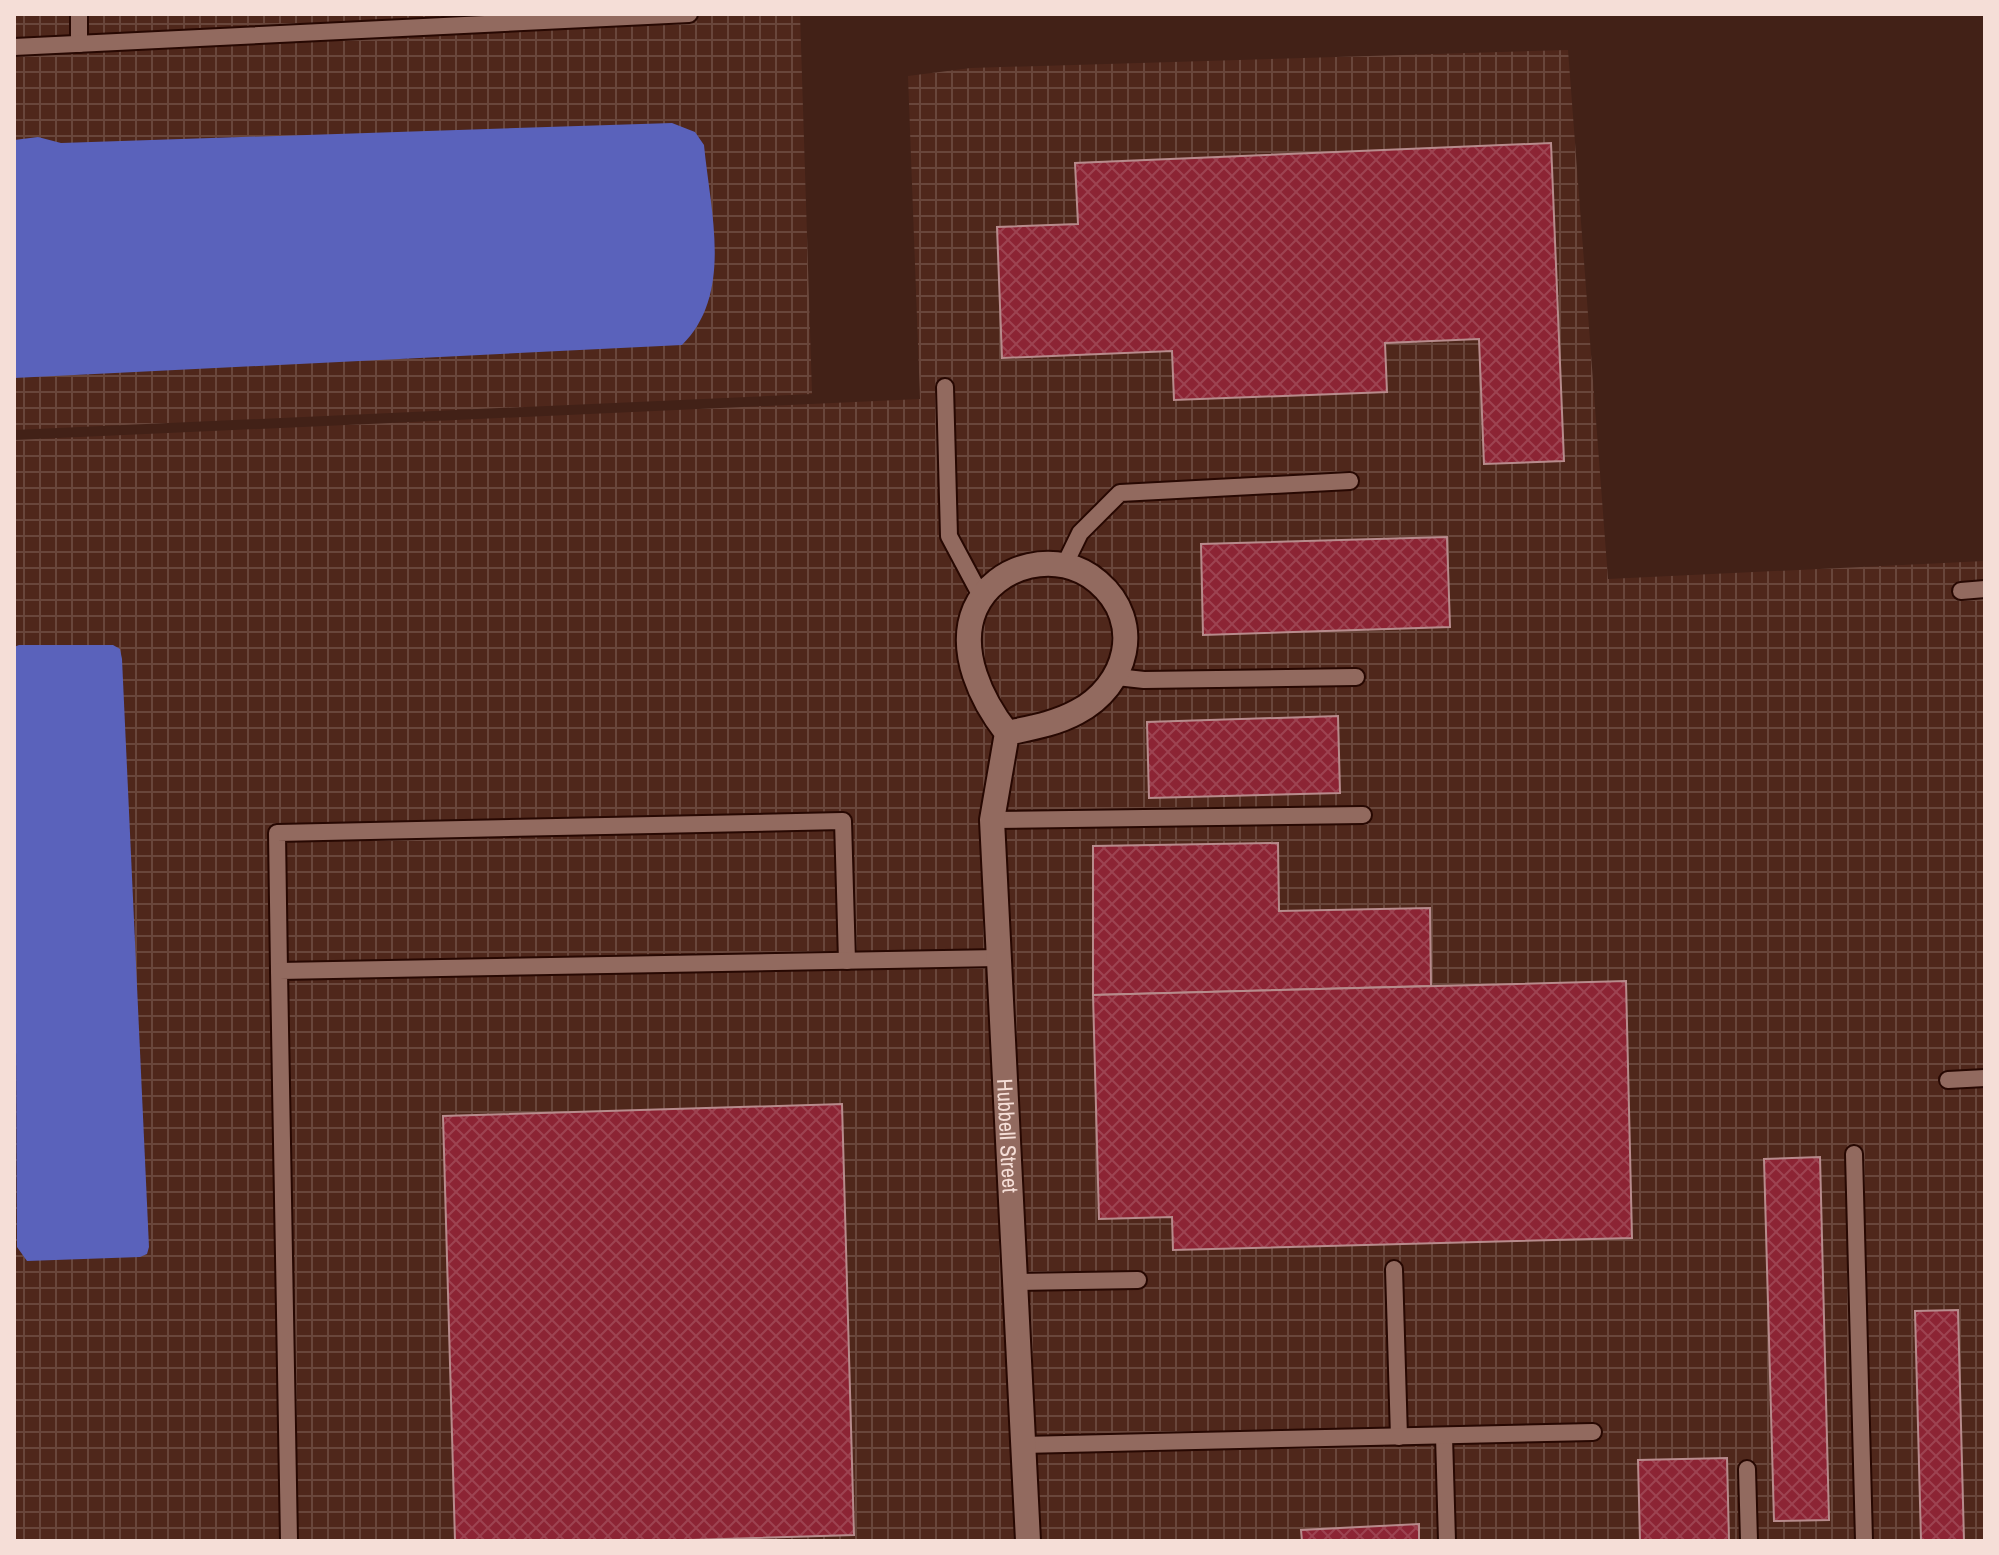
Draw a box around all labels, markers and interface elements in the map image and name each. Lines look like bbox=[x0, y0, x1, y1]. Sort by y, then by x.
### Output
street label: Hubbell Street bbox=[990, 1078, 1026, 1194]

